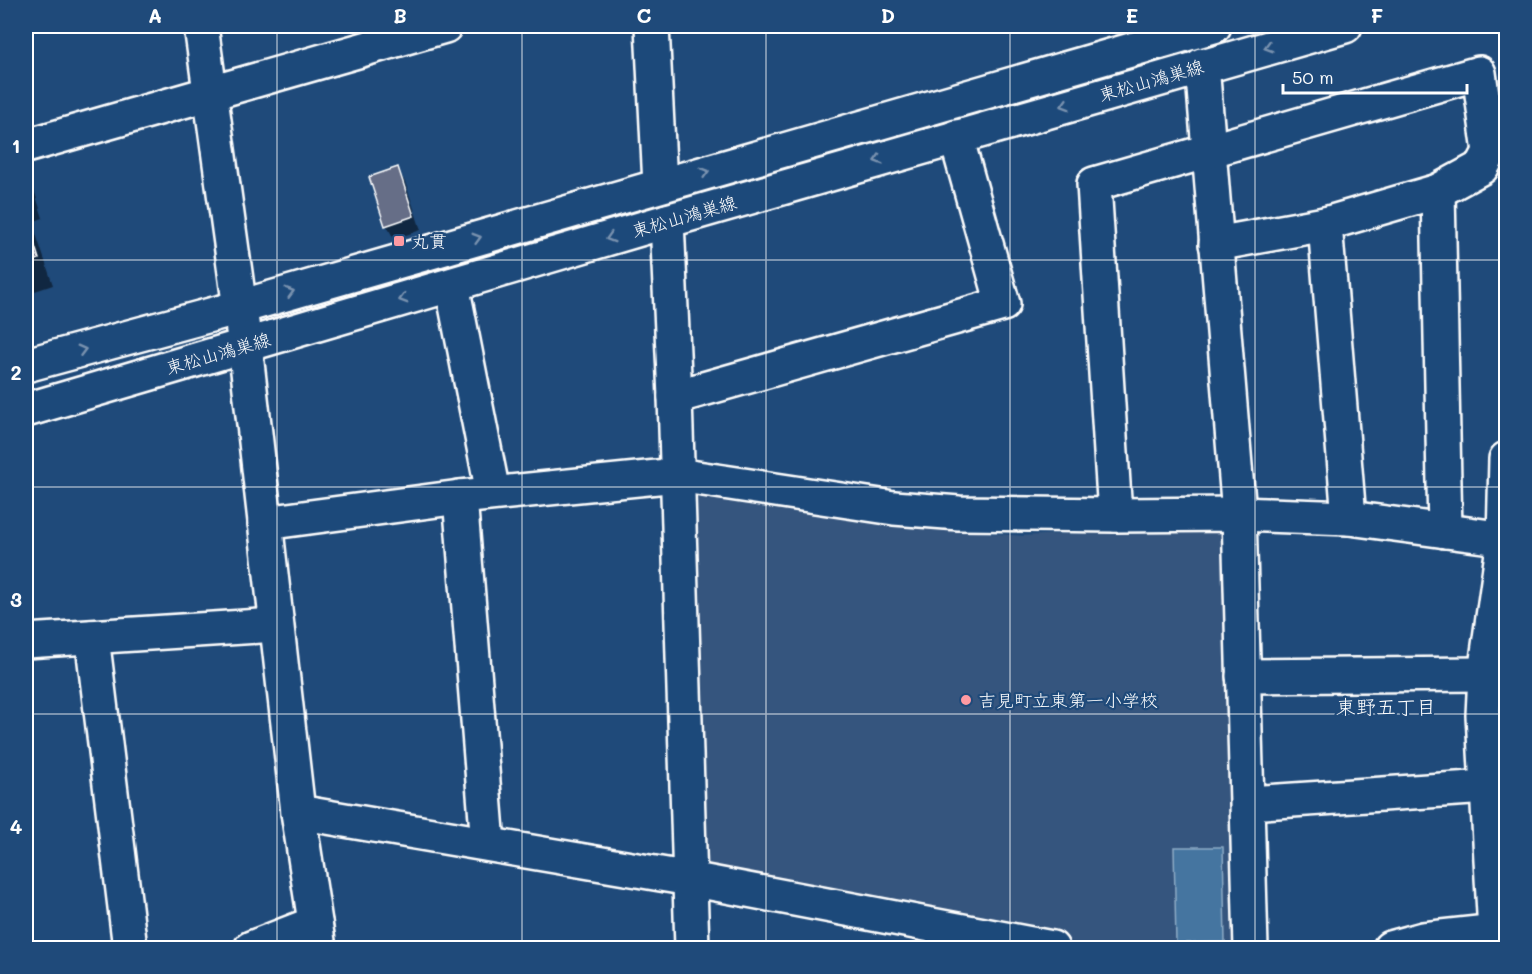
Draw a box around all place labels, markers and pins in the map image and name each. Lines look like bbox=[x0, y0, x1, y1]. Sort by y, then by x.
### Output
place label: 丸貫 bbox=[411, 229, 447, 253]
marker: 丸貫 bbox=[392, 234, 406, 248]
place label: 吉見町立東第一小学校 bbox=[978, 688, 1158, 712]
marker: 吉見町立東第一小学校 bbox=[959, 693, 973, 707]

